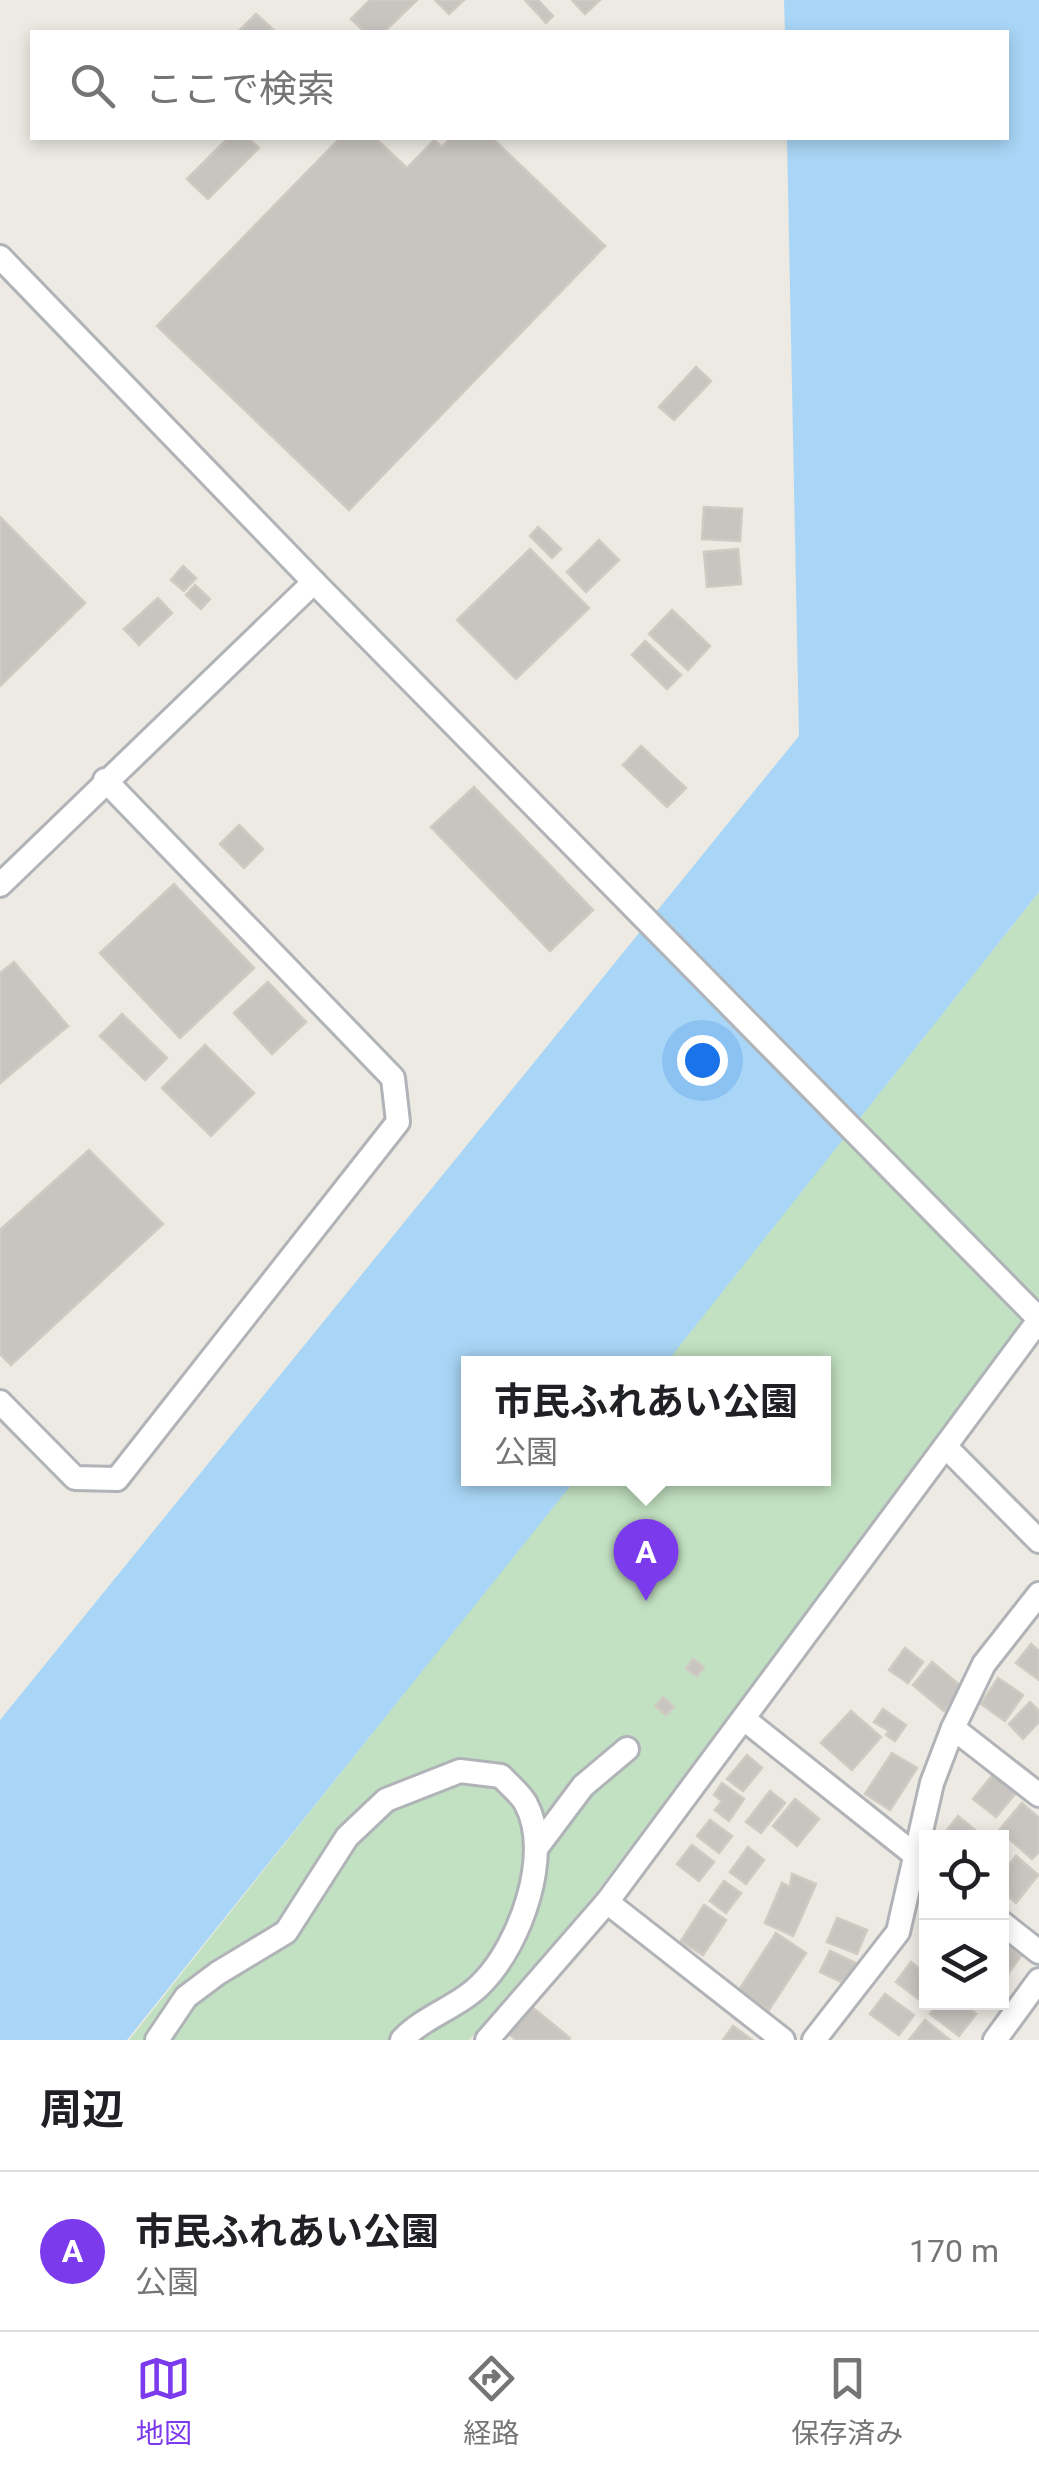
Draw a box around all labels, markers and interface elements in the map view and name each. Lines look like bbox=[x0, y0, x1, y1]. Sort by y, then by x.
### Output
search box bbox=[30, 30, 1009, 140]
icon: search bbox=[65, 58, 120, 113]
text: ここで検索 bbox=[145, 67, 335, 111]
your location bbox=[677, 1035, 728, 1086]
popup bbox=[461, 1356, 831, 1486]
text: 市民ふれあい公園 bbox=[494, 1380, 798, 1424]
text: 公園 bbox=[494, 1433, 558, 1471]
pin: A bbox=[614, 1518, 678, 1601]
map controls bbox=[919, 1830, 1009, 2010]
button: locate bbox=[919, 1830, 1009, 1920]
button: layers bbox=[919, 1920, 1009, 2010]
text: 周辺 bbox=[40, 2085, 124, 2134]
text: 市民ふれあい公園 bbox=[135, 2210, 439, 2254]
text: A bbox=[62, 2232, 83, 2270]
text: 170 m bbox=[909, 2232, 999, 2270]
text: 公園 bbox=[135, 2263, 199, 2301]
tab: 地図 bbox=[136, 2351, 192, 2451]
tab: 経路 bbox=[463, 2351, 519, 2451]
tab: 保存済み bbox=[791, 2351, 903, 2451]

